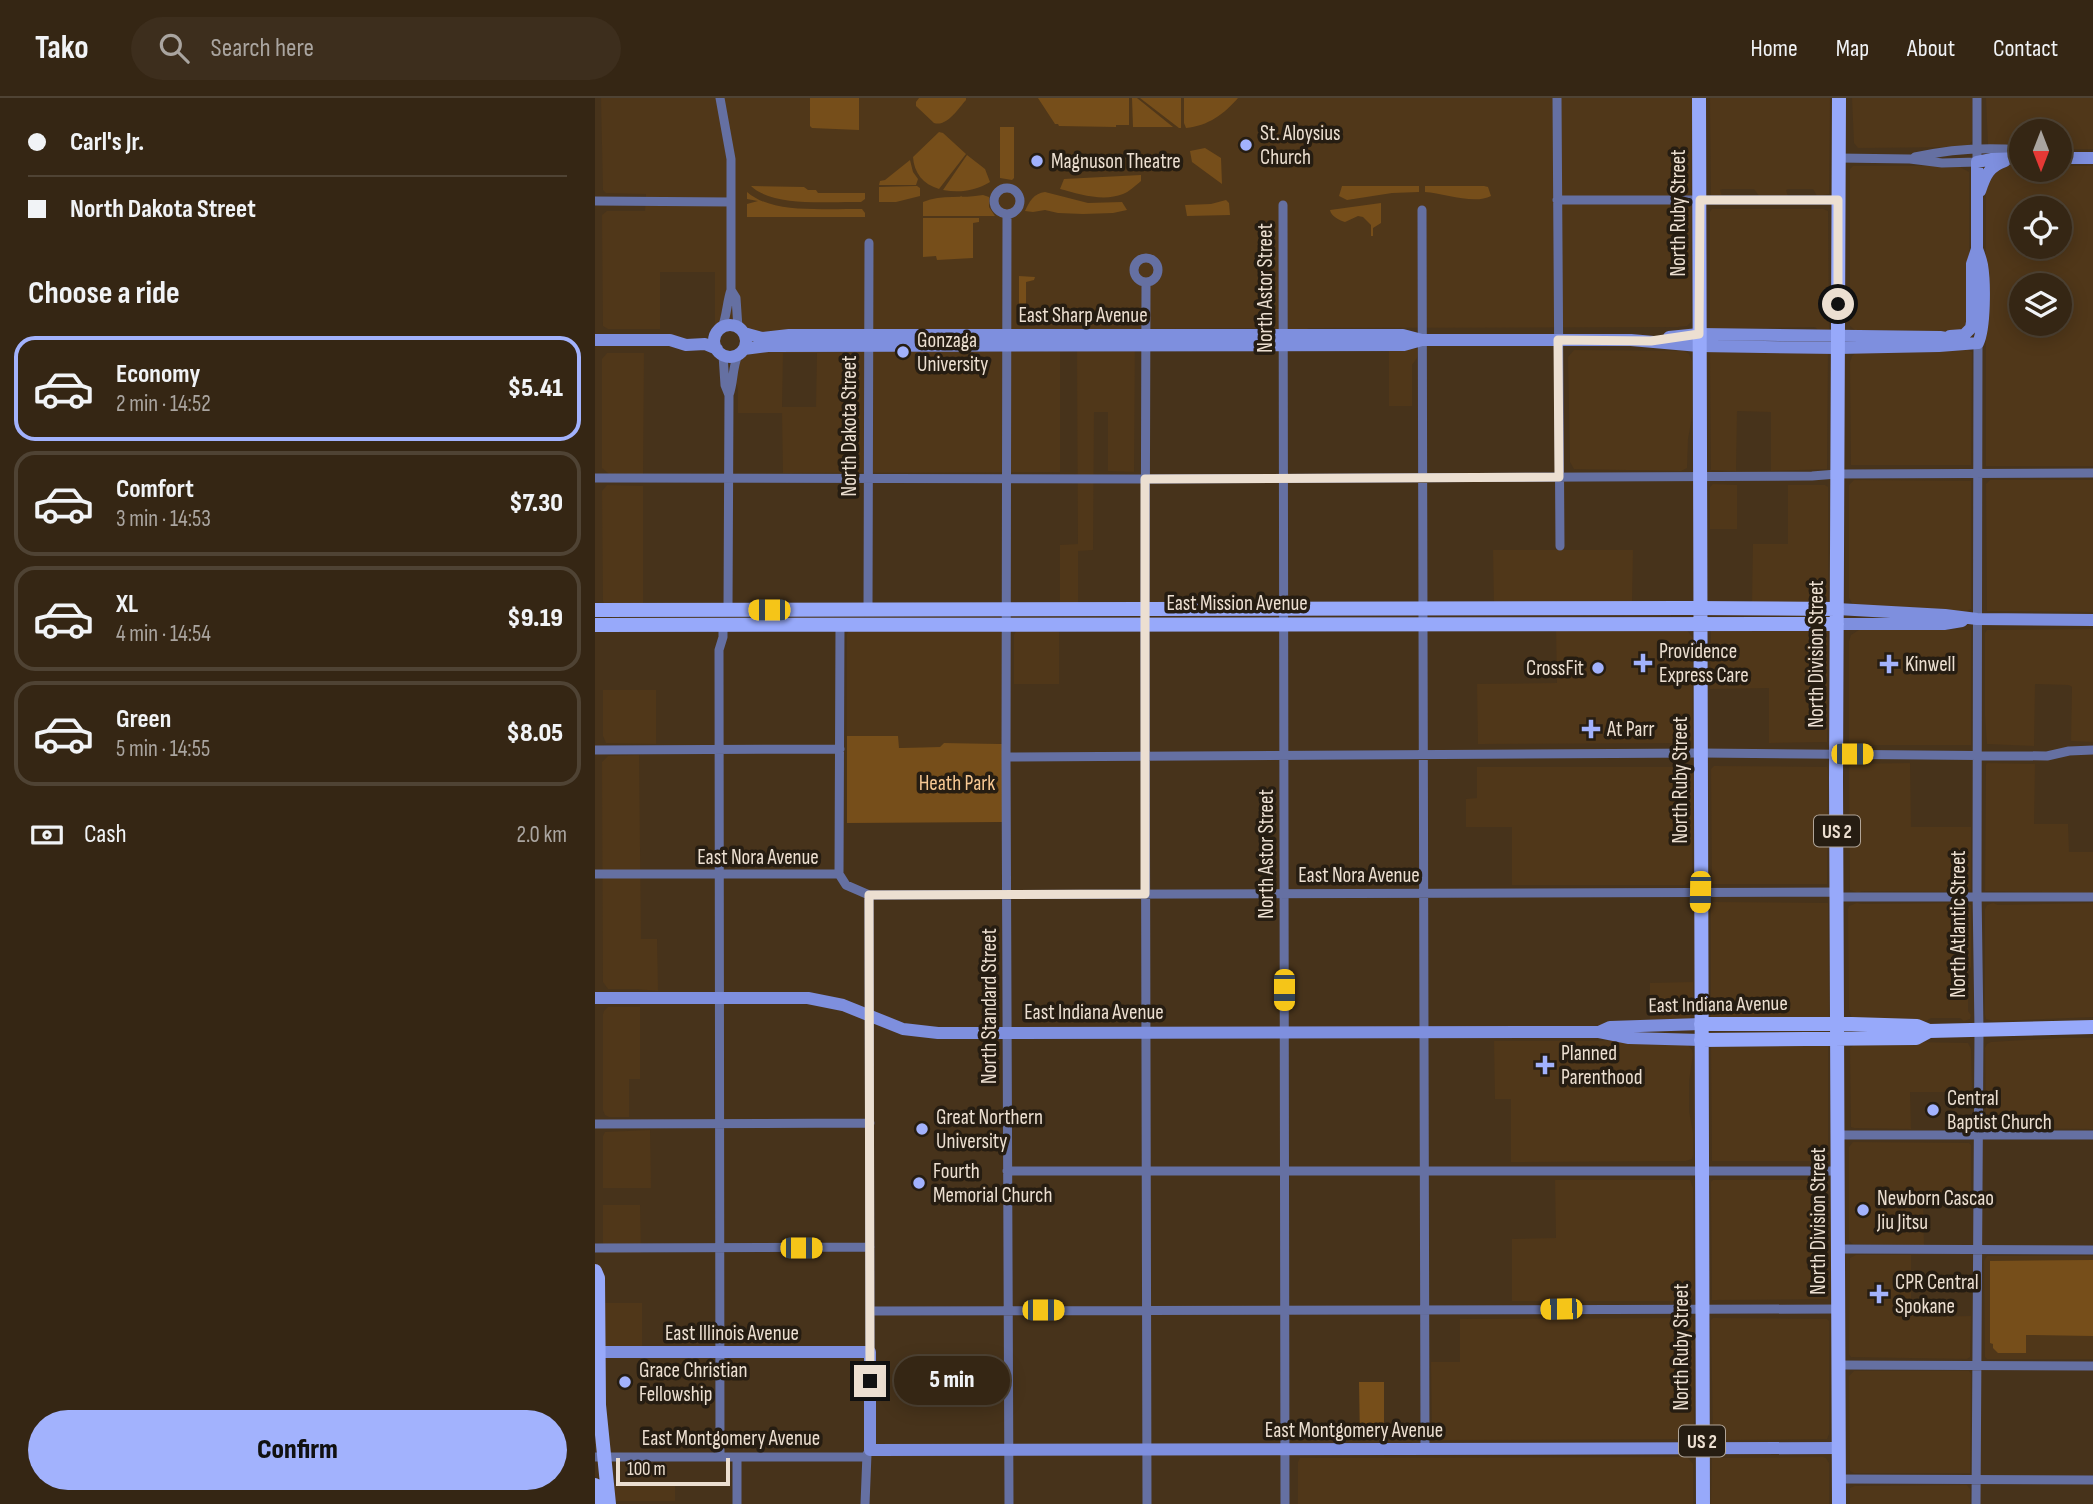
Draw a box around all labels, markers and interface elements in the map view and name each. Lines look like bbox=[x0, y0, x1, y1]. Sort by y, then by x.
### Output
search box bbox=[131, 17, 621, 80]
text: Tako bbox=[35, 28, 89, 68]
icon: search bbox=[155, 29, 193, 67]
text: Search here bbox=[211, 33, 314, 64]
text: Home bbox=[1750, 34, 1798, 63]
text: Map bbox=[1836, 34, 1869, 63]
text: About bbox=[1907, 34, 1955, 63]
text: Contact bbox=[1993, 34, 2058, 63]
north arrow bbox=[2009, 119, 2072, 182]
map controls bbox=[2009, 119, 2072, 336]
place label: St. Aloysius Church bbox=[1260, 121, 1341, 170]
text: Carl's Jr. bbox=[70, 127, 144, 158]
marker: St. Aloysius Church bbox=[1238, 137, 1254, 153]
place label: Magnuson Theatre bbox=[1051, 149, 1181, 174]
street label: North Ruby Street bbox=[1666, 149, 1691, 277]
marker: Magnuson Theatre bbox=[1029, 153, 1045, 169]
text: North Dakota Street bbox=[70, 194, 256, 225]
button: locate bbox=[2009, 196, 2072, 259]
street label: North Astor Street bbox=[1253, 223, 1278, 353]
button: layers bbox=[2009, 273, 2072, 336]
text: Choose a ride bbox=[28, 274, 180, 313]
route start bbox=[1822, 288, 1854, 320]
street label: East Sharp Avenue bbox=[1018, 303, 1148, 328]
place label: Gonzaga University bbox=[917, 328, 988, 377]
marker: Gonzaga University bbox=[895, 344, 911, 360]
street label: North Dakota Street bbox=[837, 355, 862, 497]
icon: car bbox=[32, 357, 95, 420]
text: Economy bbox=[116, 359, 200, 390]
text: $5.41 bbox=[508, 373, 563, 404]
text: 2 min · 14:52 bbox=[116, 390, 211, 418]
icon: car bbox=[32, 472, 95, 535]
text: Comfort bbox=[116, 474, 194, 505]
text: $7.30 bbox=[509, 488, 563, 519]
text: 3 min · 14:53 bbox=[116, 505, 211, 533]
street label: North Division Street bbox=[1804, 580, 1829, 728]
icon: car bbox=[32, 587, 95, 650]
text: XL bbox=[116, 589, 138, 620]
street label: East Mission Avenue bbox=[1166, 591, 1308, 616]
car bbox=[749, 600, 791, 621]
text: $9.19 bbox=[507, 603, 563, 634]
text: 4 min · 14:54 bbox=[116, 620, 211, 648]
place label: Providence Express Care bbox=[1659, 639, 1749, 688]
place label: Kinwell bbox=[1905, 652, 1955, 677]
marker: Providence Express Care bbox=[1633, 653, 1653, 673]
marker: Kinwell bbox=[1879, 654, 1899, 674]
place label: CrossFit bbox=[1526, 656, 1584, 681]
marker: CrossFit bbox=[1590, 660, 1606, 676]
icon: car bbox=[32, 702, 95, 765]
text: Green bbox=[116, 704, 171, 735]
street label: North Ruby Street bbox=[1668, 716, 1693, 844]
place label: At Parr bbox=[1606, 717, 1655, 742]
text: $8.05 bbox=[506, 718, 563, 749]
marker: At Parr bbox=[1581, 719, 1601, 739]
text: 5 min · 14:55 bbox=[116, 735, 210, 763]
car bbox=[1832, 744, 1874, 765]
park label: Heath Park bbox=[919, 771, 995, 796]
street label: North Astor Street bbox=[1254, 789, 1279, 919]
icon: cash bbox=[28, 816, 66, 854]
road number: US 2 bbox=[1814, 816, 1860, 846]
text: Cash bbox=[84, 819, 127, 850]
text: 2.0 km bbox=[516, 821, 567, 849]
street label: East Nora Avenue bbox=[697, 845, 819, 870]
street label: North Atlantic Street bbox=[1946, 850, 1971, 998]
street label: East Nora Avenue bbox=[1298, 863, 1420, 888]
car bbox=[1690, 871, 1711, 913]
street label: North Standard Street bbox=[977, 928, 1002, 1084]
car bbox=[1274, 969, 1295, 1011]
street label: East Indiana Avenue bbox=[1648, 991, 1788, 1018]
street label: East Indiana Avenue bbox=[1024, 1000, 1164, 1025]
place label: Planned Parenthood bbox=[1561, 1041, 1643, 1090]
marker: Planned Parenthood bbox=[1535, 1055, 1555, 1075]
place label: Central Baptist Church bbox=[1947, 1086, 2052, 1135]
marker: Central Baptist Church bbox=[1925, 1102, 1941, 1118]
place label: Great Northern University bbox=[936, 1105, 1043, 1154]
marker: Great Northern University bbox=[914, 1121, 930, 1137]
street label: North Division Street bbox=[1806, 1147, 1831, 1295]
place label: Fourth Memorial Church bbox=[933, 1159, 1052, 1208]
marker: Fourth Memorial Church bbox=[911, 1175, 927, 1191]
place label: Newborn Cascao Jiu Jitsu bbox=[1876, 1186, 1994, 1235]
marker: Newborn Cascao Jiu Jitsu bbox=[1855, 1202, 1871, 1218]
car bbox=[781, 1238, 823, 1259]
place label: CPR Central Spokane bbox=[1895, 1270, 1979, 1319]
street label: North Ruby Street bbox=[1669, 1283, 1694, 1411]
marker: CPR Central Spokane bbox=[1869, 1284, 1889, 1304]
car bbox=[1540, 1298, 1583, 1320]
car bbox=[1023, 1300, 1065, 1321]
street label: East Illinois Avenue bbox=[665, 1321, 799, 1346]
callout: 5 min bbox=[895, 1356, 1010, 1406]
place label: Grace Christian Fellowship bbox=[639, 1358, 747, 1407]
route end bbox=[854, 1365, 886, 1397]
text: 5 min bbox=[930, 1366, 974, 1394]
marker: Grace Christian Fellowship bbox=[617, 1374, 633, 1390]
button: Confirm bbox=[28, 1410, 567, 1490]
street label: East Montgomery Avenue bbox=[1265, 1418, 1443, 1443]
street label: East Montgomery Avenue bbox=[642, 1426, 820, 1451]
road number: US 2 bbox=[1679, 1426, 1725, 1456]
scale bar bbox=[616, 1455, 730, 1487]
text: 100 m bbox=[627, 1458, 666, 1481]

